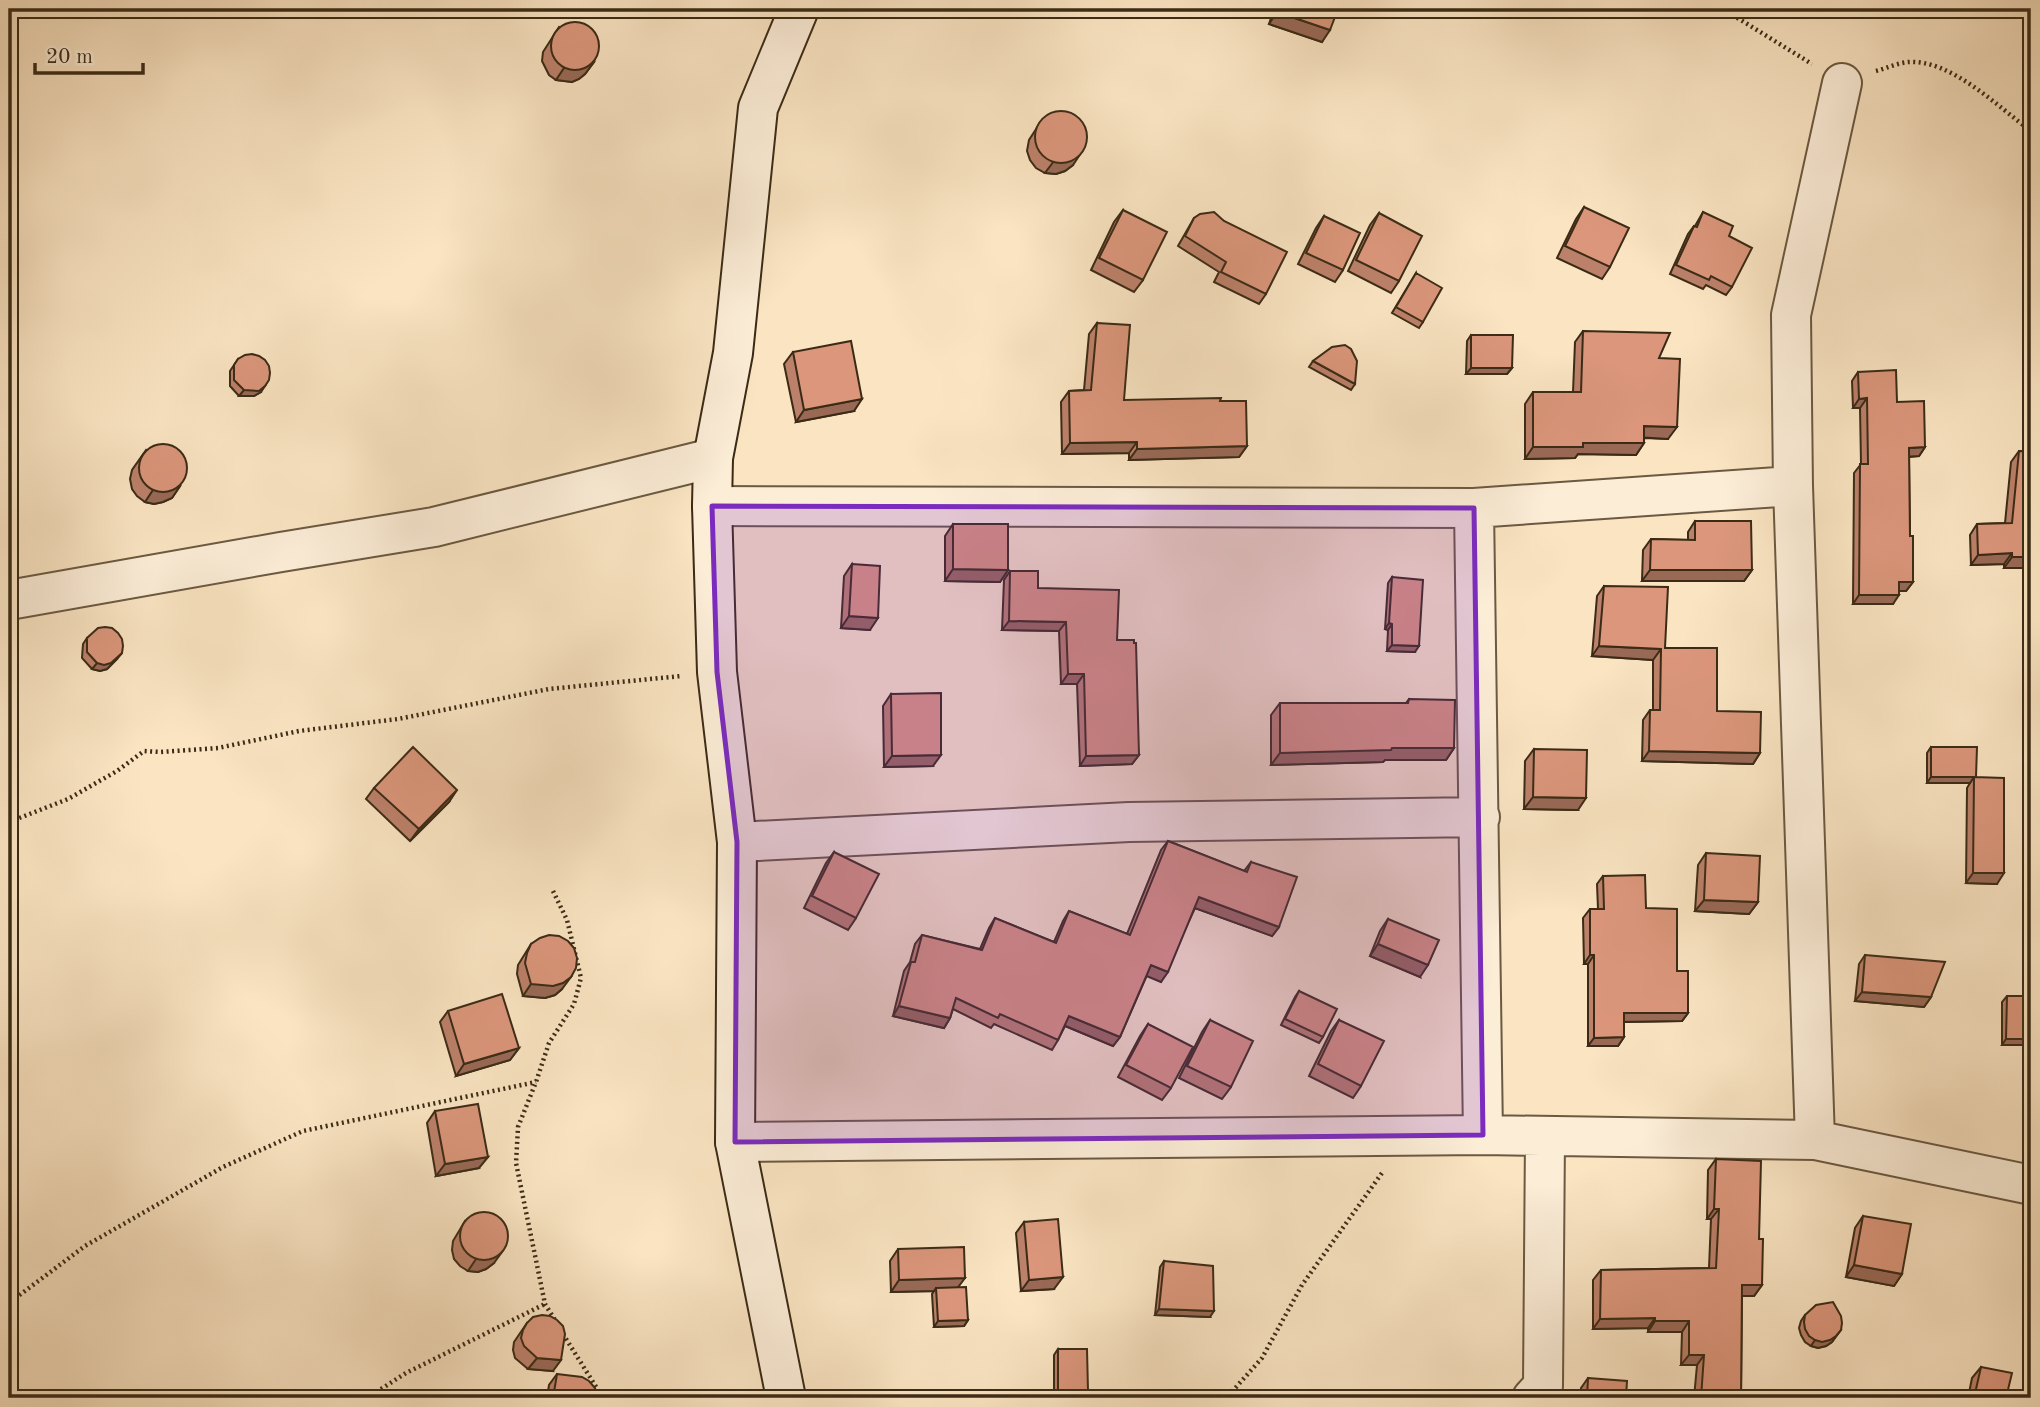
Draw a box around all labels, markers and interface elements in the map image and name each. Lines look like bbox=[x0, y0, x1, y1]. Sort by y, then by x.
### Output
scale bar bbox=[35, 32, 144, 76]
text: 20 m bbox=[46, 47, 93, 68]

